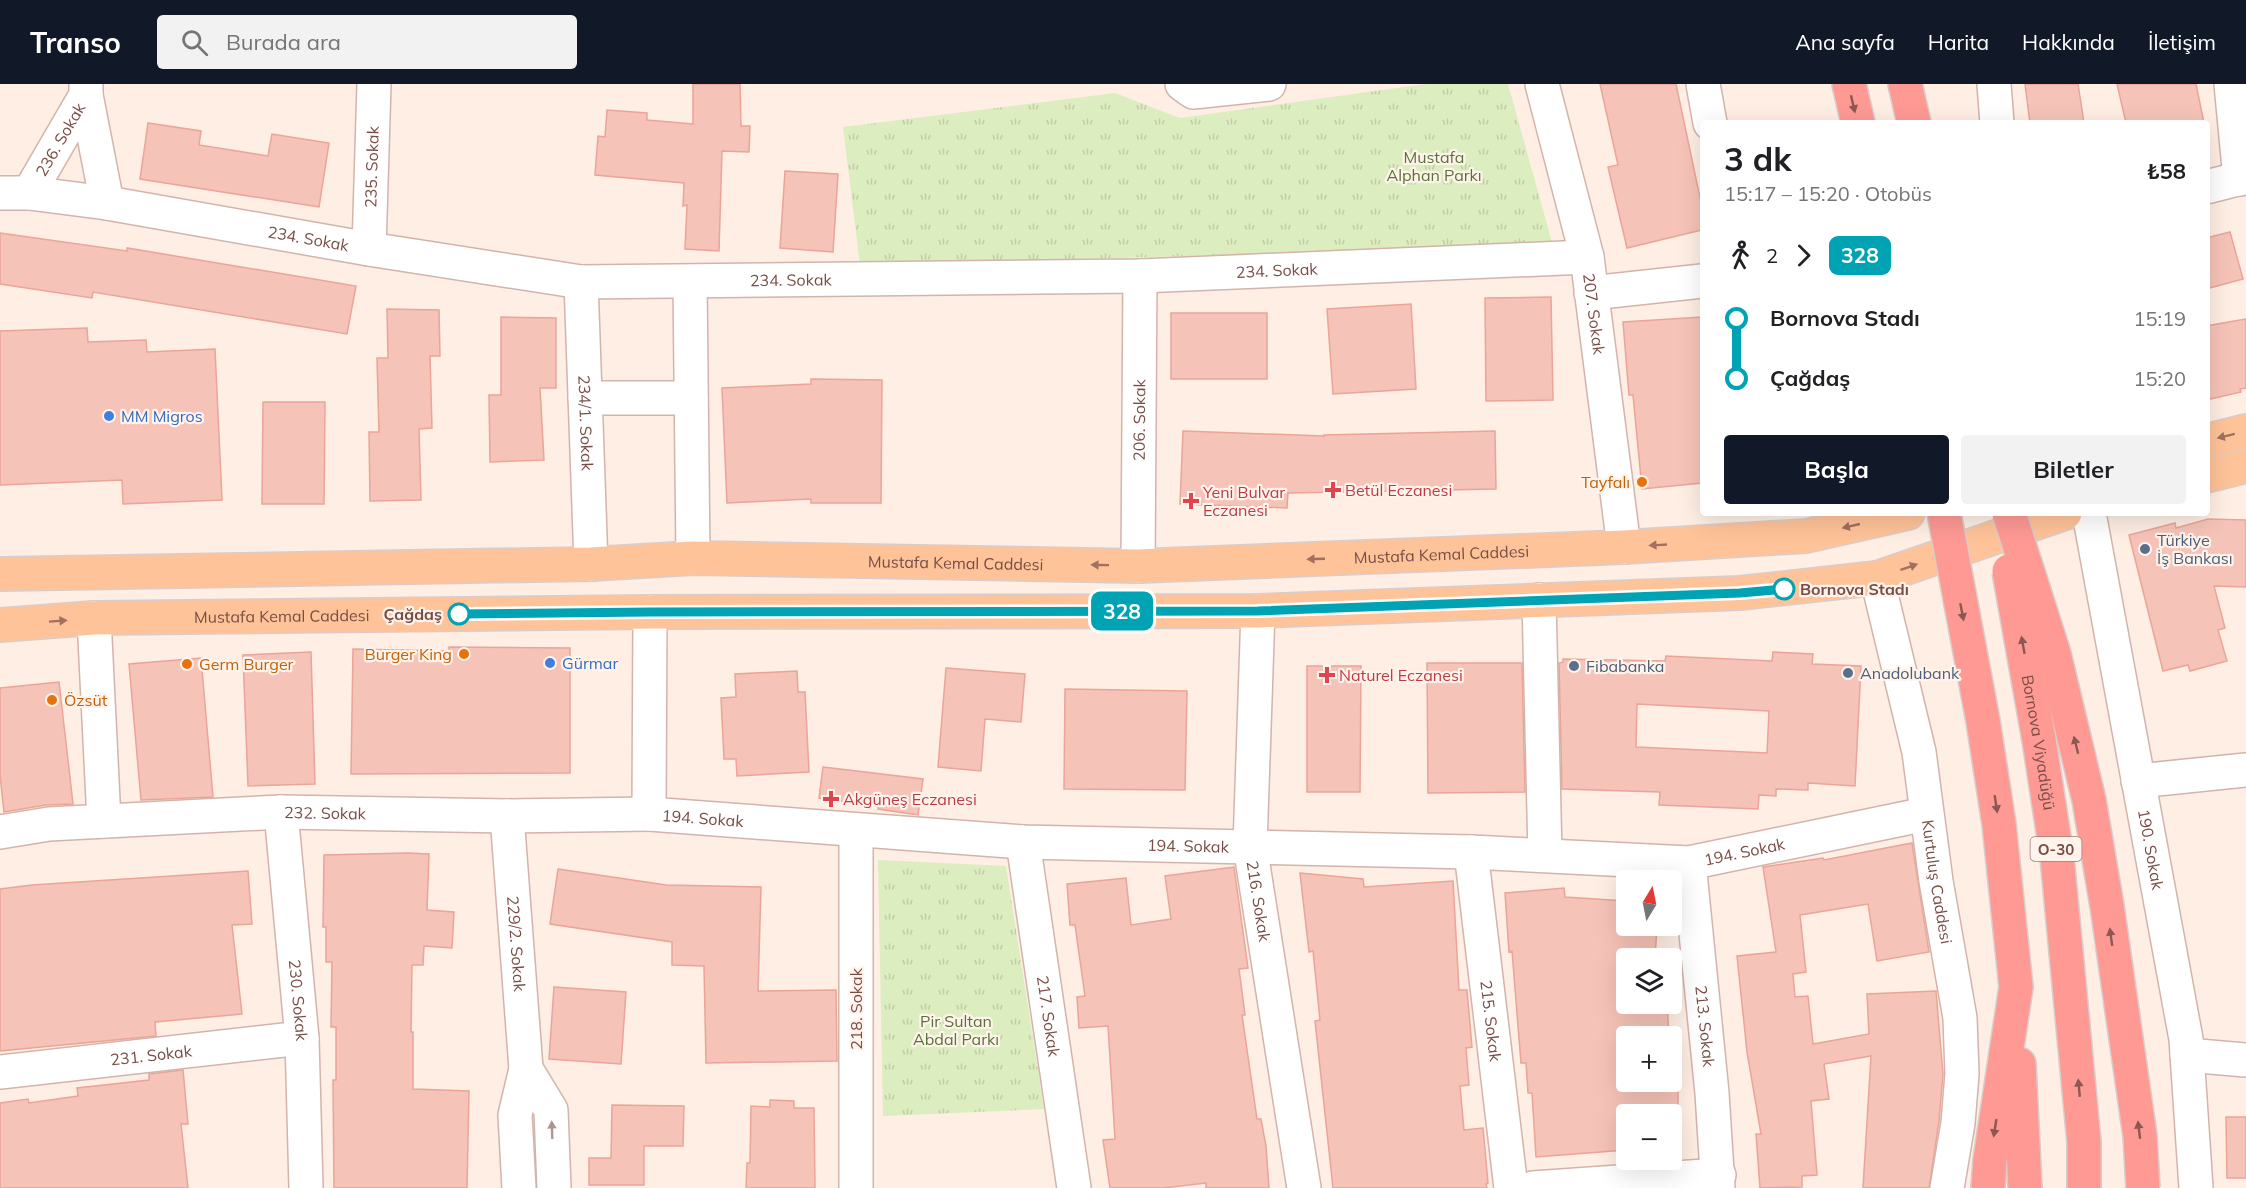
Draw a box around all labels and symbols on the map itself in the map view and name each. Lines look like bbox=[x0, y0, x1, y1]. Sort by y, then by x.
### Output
one-way arrow bbox=[1849, 94, 1858, 113]
street label: 236. Sokak bbox=[31, 98, 90, 180]
street label: 235. Sokak bbox=[360, 125, 383, 208]
park label: Mustafa Alphan Parkı bbox=[1386, 147, 1482, 185]
street label: 234. Sokak bbox=[266, 221, 351, 255]
street label: 234. Sokak bbox=[1235, 258, 1319, 282]
street label: 234. Sokak bbox=[750, 269, 833, 290]
street label: 207. Sokak bbox=[1579, 272, 1609, 356]
street label: 234/1. Sokak bbox=[574, 375, 598, 472]
street label: 206. Sokak bbox=[1129, 378, 1149, 461]
place label: MM Migros bbox=[121, 406, 203, 426]
marker: MM Migros bbox=[102, 409, 116, 423]
one-way arrow bbox=[2217, 432, 2235, 442]
place label: Tayfalı bbox=[1581, 472, 1630, 492]
marker: Tayfalı bbox=[1635, 475, 1649, 489]
place label: Betül Eczanesi bbox=[1345, 480, 1452, 500]
place label: Yeni Bulvar Eczanesi bbox=[1202, 482, 1285, 520]
marker: Betül Eczanesi bbox=[1326, 483, 1340, 497]
marker: Yeni Bulvar Eczanesi bbox=[1184, 494, 1198, 508]
one-way arrow bbox=[1841, 522, 1860, 531]
place label: Türkiye İş Bankası bbox=[2157, 530, 2233, 568]
street label: Mustafa Kemal Caddesi bbox=[1353, 541, 1530, 568]
one-way arrow bbox=[1648, 541, 1667, 550]
marker: Türkiye İş Bankası bbox=[2138, 542, 2152, 556]
street label: Mustafa Kemal Caddesi bbox=[868, 551, 1044, 574]
one-way arrow bbox=[1306, 554, 1325, 563]
one-way arrow bbox=[1091, 560, 1110, 570]
one-way arrow bbox=[1900, 562, 1918, 572]
marker: Bornova Stadı bbox=[1773, 578, 1795, 600]
place label: Bornova Stadı bbox=[1800, 579, 1909, 599]
line badge: 328 bbox=[1088, 592, 1156, 630]
one-way arrow bbox=[1958, 602, 1967, 621]
marker: Çağdaş bbox=[448, 603, 470, 625]
place label: Çağdaş bbox=[384, 604, 442, 624]
street label: Mustafa Kemal Caddesi bbox=[194, 605, 370, 627]
one-way arrow bbox=[49, 616, 68, 626]
one-way arrow bbox=[2018, 635, 2027, 654]
place label: Burger King bbox=[365, 644, 452, 664]
marker: Burger King bbox=[457, 647, 471, 661]
place label: Gürmar bbox=[562, 653, 618, 673]
place label: Germ Burger bbox=[199, 654, 294, 674]
marker: Gürmar bbox=[543, 656, 557, 670]
place label: Fibabanka bbox=[1586, 656, 1664, 676]
marker: Germ Burger bbox=[180, 657, 194, 671]
marker: Fibabanka bbox=[1567, 659, 1581, 673]
place label: Anadolubank bbox=[1860, 663, 1960, 683]
place label: Naturel Eczanesi bbox=[1339, 665, 1463, 685]
marker: Anadolubank bbox=[1841, 666, 1855, 680]
marker: Naturel Eczanesi bbox=[1320, 668, 1334, 682]
street label: Bornova Viyadüğü bbox=[2018, 673, 2060, 812]
place label: Özsüt bbox=[64, 690, 108, 710]
marker: Özsüt bbox=[45, 693, 59, 707]
one-way arrow bbox=[2070, 736, 2080, 754]
place label: Akgüneş Eczanesi bbox=[843, 789, 977, 809]
marker: Akgüneş Eczanesi bbox=[824, 792, 838, 806]
one-way arrow bbox=[1992, 795, 2001, 814]
street label: 232. Sokak bbox=[284, 802, 367, 824]
street label: 194. Sokak bbox=[661, 805, 745, 831]
street label: 190. Sokak bbox=[2134, 807, 2168, 892]
street label: Kurtuluş Caddesi bbox=[1918, 818, 1957, 945]
street label: 194. Sokak bbox=[1702, 833, 1787, 870]
street label: 194. Sokak bbox=[1147, 835, 1230, 857]
road number: O-30 bbox=[2030, 837, 2082, 861]
street label: 216. Sokak bbox=[1242, 859, 1275, 944]
north arrow bbox=[1616, 870, 1682, 936]
street label: 229/2. Sokak bbox=[503, 895, 530, 993]
one-way arrow bbox=[2107, 927, 2116, 946]
street label: 230. Sokak bbox=[285, 959, 312, 1043]
street label: 218. Sokak bbox=[846, 967, 866, 1050]
street label: 217. Sokak bbox=[1033, 974, 1065, 1059]
street label: 215. Sokak bbox=[1476, 979, 1506, 1063]
street label: 213. Sokak bbox=[1691, 984, 1719, 1069]
park label: Pir Sultan Abdal Parkı bbox=[913, 1011, 999, 1049]
street label: 231. Sokak bbox=[109, 1040, 194, 1070]
one-way arrow bbox=[2074, 1078, 2084, 1097]
one-way arrow bbox=[1991, 1119, 2000, 1138]
one-way arrow bbox=[548, 1120, 557, 1139]
one-way arrow bbox=[2134, 1120, 2143, 1139]

